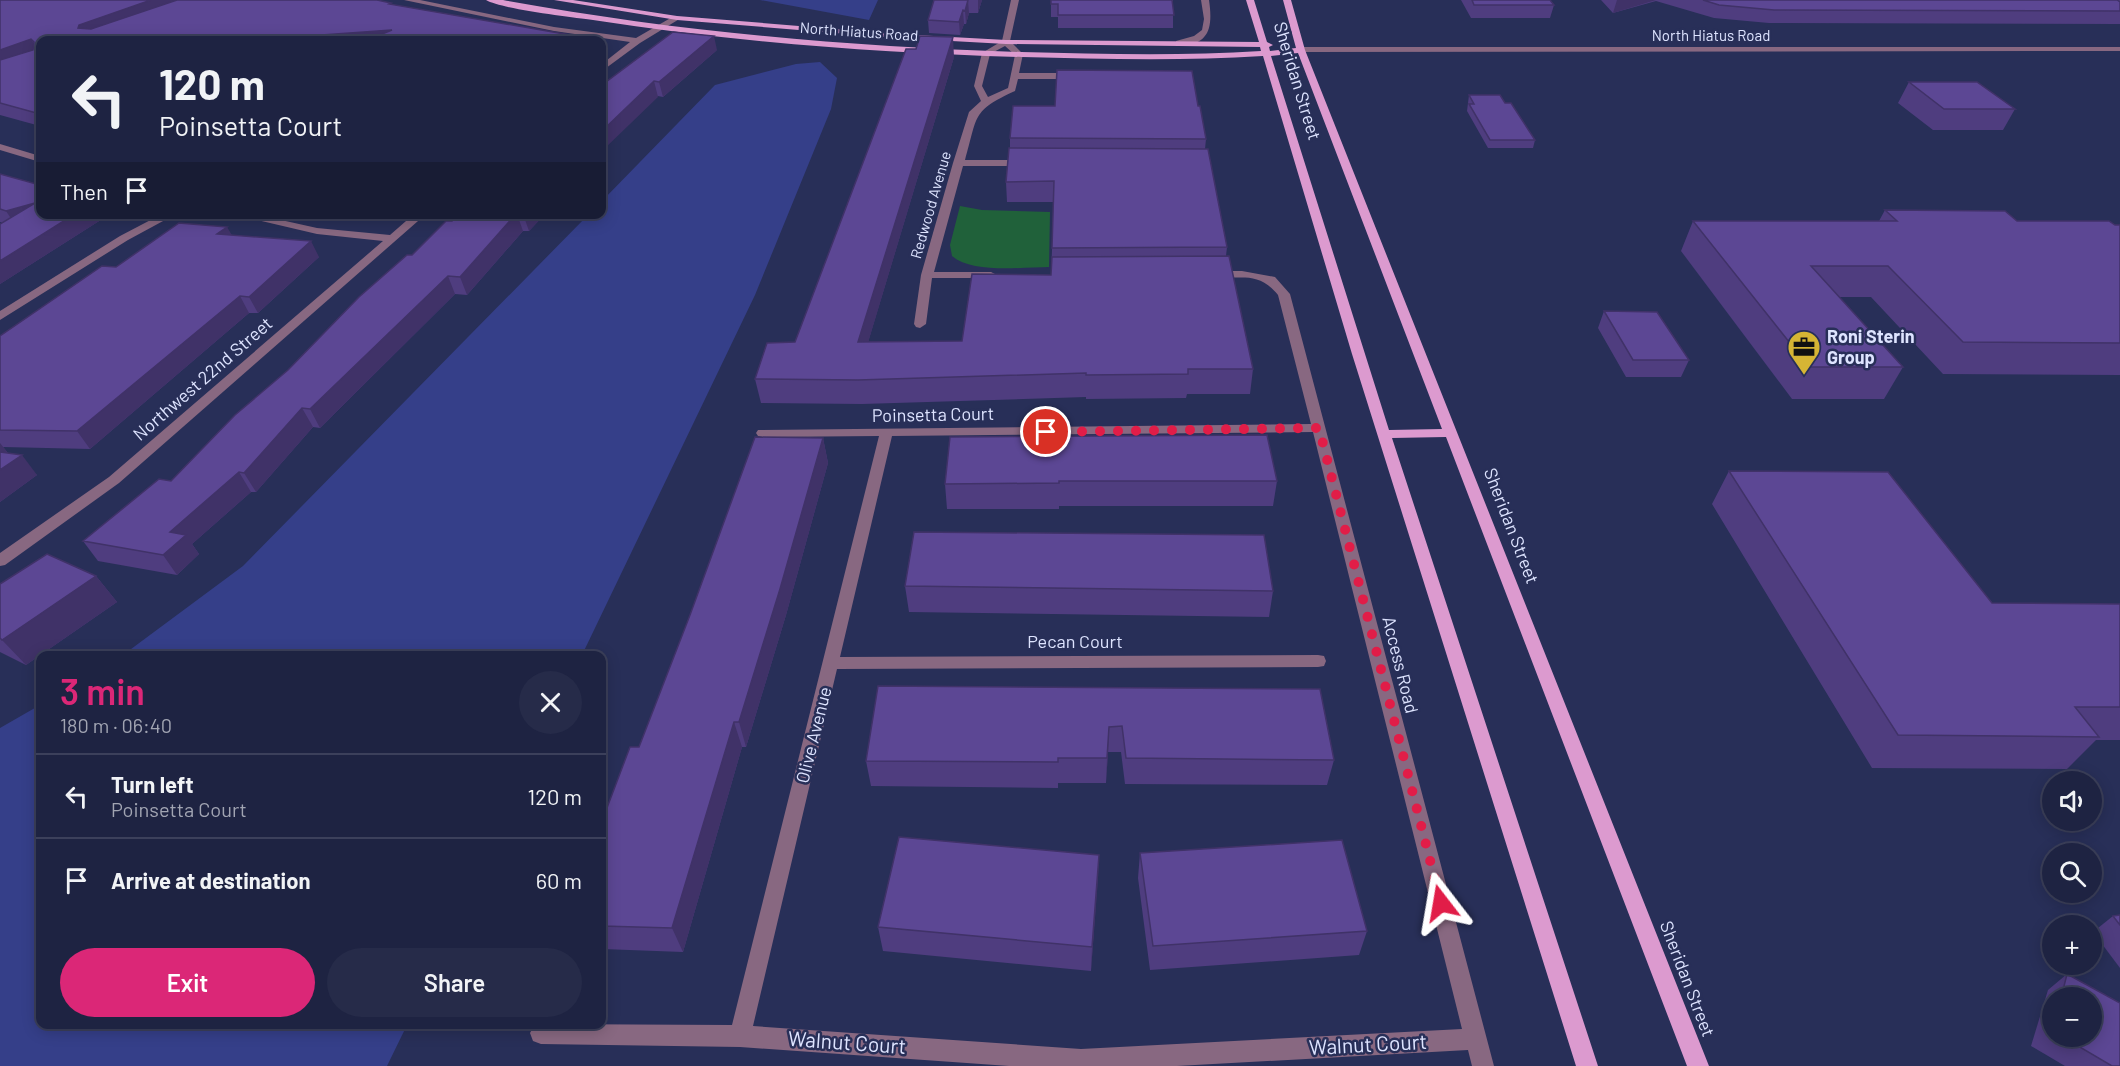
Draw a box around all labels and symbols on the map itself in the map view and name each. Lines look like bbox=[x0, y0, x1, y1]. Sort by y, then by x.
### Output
street label: North Hiatus Road bbox=[799, 18, 919, 44]
street label: Sheridan Street bbox=[1270, 19, 1326, 142]
street label: North Hiatus Road bbox=[1652, 26, 1770, 44]
street label: Redwood Avenue bbox=[906, 149, 954, 261]
street label: Northwest 22nd Street bbox=[128, 312, 276, 445]
place label: Roni Sterin Group bbox=[1827, 325, 1915, 368]
office icon: Roni Sterin Group bbox=[1786, 329, 1822, 376]
street label: Poinsetta Court bbox=[872, 402, 994, 426]
pin bbox=[1020, 406, 1071, 457]
street label: Sheridan Street bbox=[1480, 465, 1544, 587]
street label: Access Road bbox=[1378, 614, 1424, 716]
street label: Pecan Court bbox=[1027, 630, 1123, 652]
street label: Olive Avenue bbox=[790, 684, 836, 785]
position arrow bbox=[1409, 871, 1473, 935]
street label: Sheridan Street bbox=[1656, 918, 1720, 1040]
street label: Walnut Court bbox=[787, 1025, 907, 1058]
street label: Walnut Court bbox=[1308, 1028, 1428, 1059]

